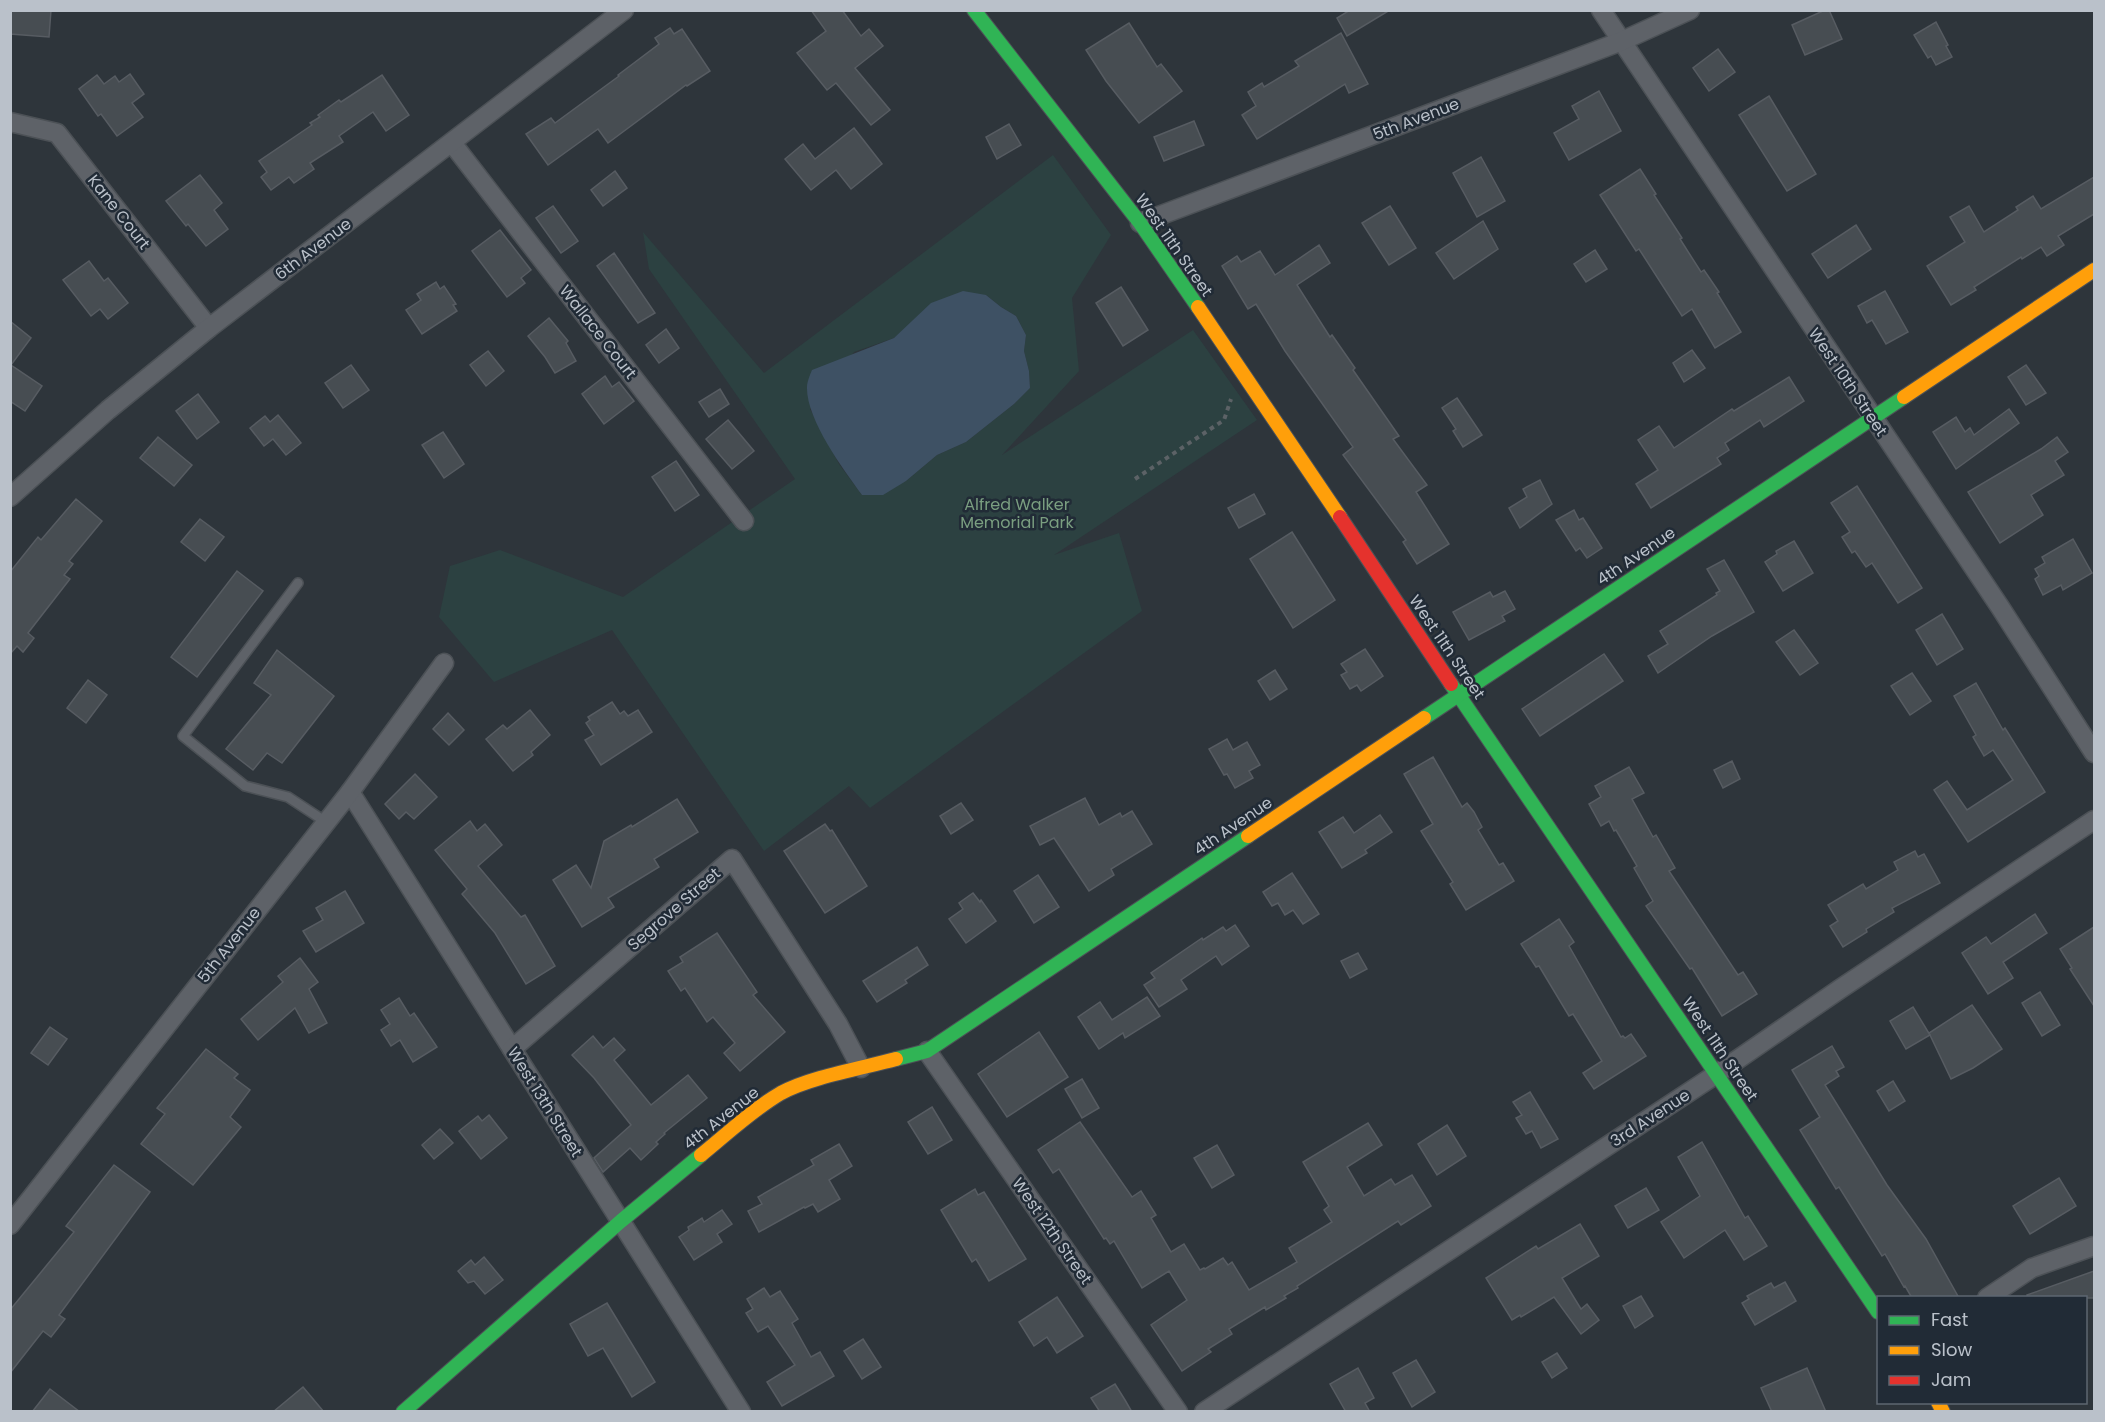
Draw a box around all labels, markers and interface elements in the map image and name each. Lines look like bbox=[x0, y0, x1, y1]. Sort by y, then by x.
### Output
street label: 5th Avenue bbox=[1370, 92, 1462, 146]
street label: Kane Court bbox=[82, 170, 156, 254]
street label: West 11th Street bbox=[1130, 189, 1218, 301]
street label: 6th Avenue bbox=[270, 213, 356, 285]
street label: Wallace Court bbox=[554, 280, 642, 384]
street label: West 10th Street bbox=[1803, 323, 1893, 441]
park label: Alfred Walker Memorial Park bbox=[960, 493, 1075, 534]
street label: 4th Avenue bbox=[1592, 521, 1680, 591]
street label: West 11th Street bbox=[1404, 590, 1491, 704]
street label: 4th Avenue bbox=[1189, 791, 1277, 861]
street label: Segrove Street bbox=[623, 862, 726, 956]
street label: 5th Avenue bbox=[192, 902, 266, 988]
street label: West 11th Street bbox=[1677, 992, 1764, 1106]
street label: West 13th Street bbox=[502, 1043, 588, 1162]
street label: 4th Avenue bbox=[678, 1081, 764, 1155]
street label: 3rd Avenue bbox=[1606, 1084, 1694, 1152]
street label: West 12th Street bbox=[1007, 1173, 1098, 1289]
legend bbox=[1877, 1296, 2087, 1404]
text: Fast bbox=[1931, 1307, 1968, 1332]
text: Slow bbox=[1931, 1337, 1973, 1362]
text: Jam bbox=[1931, 1367, 1971, 1392]

